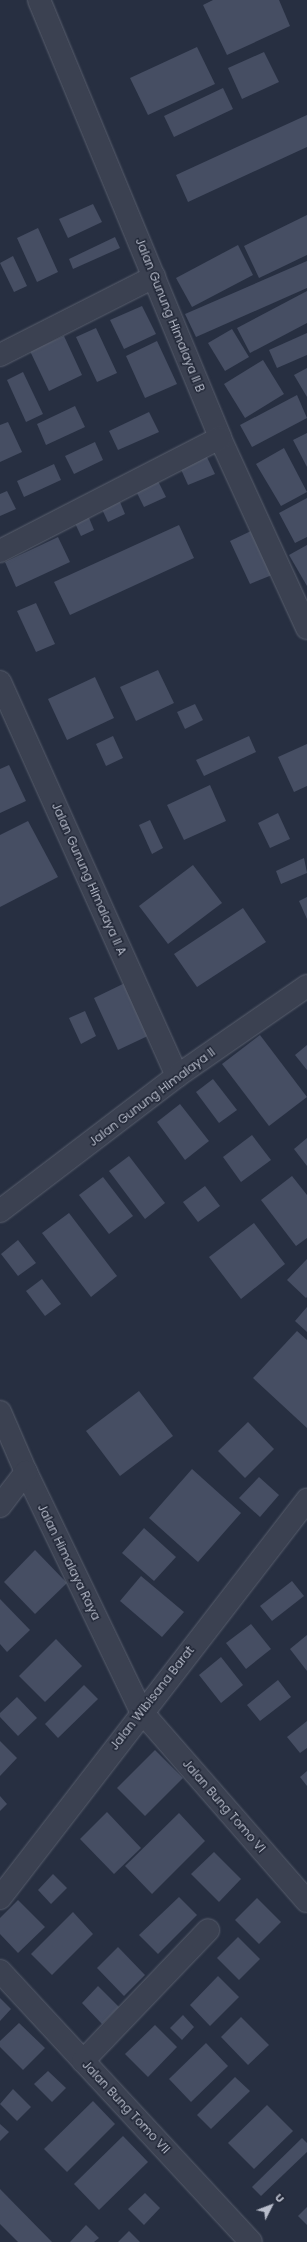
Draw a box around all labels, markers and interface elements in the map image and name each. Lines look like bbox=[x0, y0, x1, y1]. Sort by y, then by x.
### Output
street label: Jalan Gunung Himalaya II B bbox=[132, 236, 208, 394]
street label: Jalan Gunung Himalaya II A bbox=[49, 800, 129, 958]
street label: Jalan Gunung Himalaya II bbox=[86, 1045, 218, 1149]
street label: Jalan Himalaya Raya bbox=[35, 1502, 103, 1622]
street label: Jalan Wibisana Barat bbox=[107, 1643, 197, 1753]
street label: Jalan Bung Tomo VI bbox=[180, 1756, 268, 1856]
street label: Jalan Bung Tomo VII bbox=[79, 2058, 173, 2156]
north arrow bbox=[251, 2186, 291, 2226]
text: U bbox=[271, 2190, 288, 2206]

